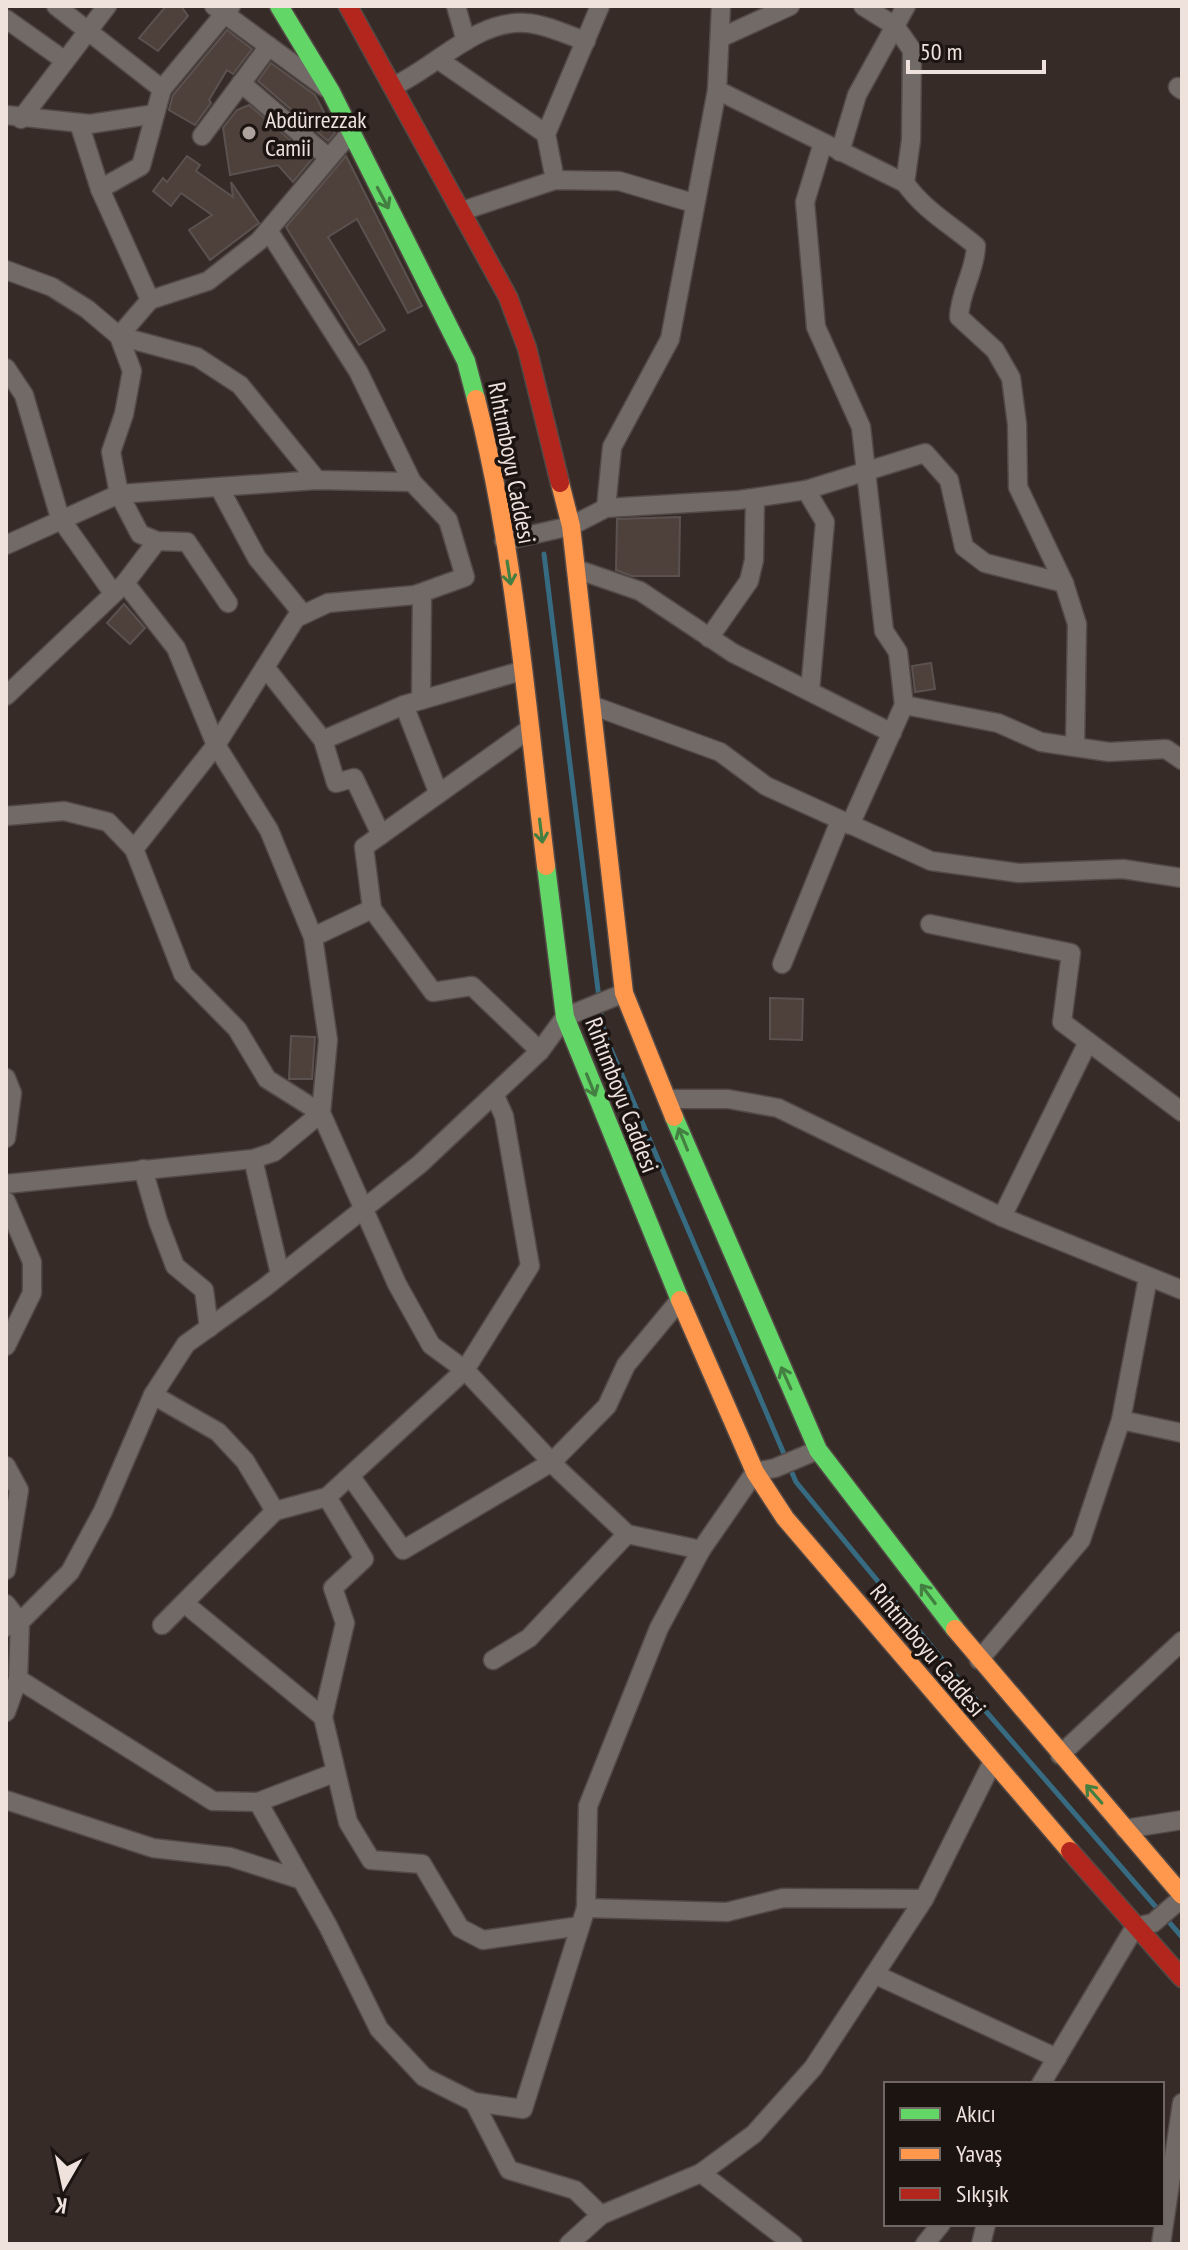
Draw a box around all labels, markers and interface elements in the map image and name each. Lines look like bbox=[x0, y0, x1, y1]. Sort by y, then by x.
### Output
scale bar bbox=[908, 24, 1044, 74]
text: 50 m bbox=[920, 36, 962, 67]
place label: Abdürrezzak Camii bbox=[265, 104, 367, 163]
marker: Abdürrezzak Camii bbox=[240, 124, 258, 142]
one-way arrow bbox=[376, 185, 391, 209]
street label: Rıhtımboyu Caddesi bbox=[481, 380, 543, 546]
one-way arrow bbox=[502, 560, 517, 585]
one-way arrow bbox=[534, 817, 549, 844]
street label: Rıhtımboyu Caddesi bbox=[578, 1013, 666, 1177]
one-way arrow bbox=[585, 1072, 599, 1097]
one-way arrow bbox=[675, 1127, 689, 1152]
one-way arrow bbox=[778, 1366, 793, 1390]
street label: Rıhtımboyu Caddesi bbox=[863, 1577, 993, 1723]
one-way arrow bbox=[919, 1584, 936, 1605]
one-way arrow bbox=[1085, 1784, 1103, 1804]
legend bbox=[884, 2082, 1164, 2226]
text: Akıcı bbox=[956, 2098, 996, 2129]
text: Yavaş bbox=[956, 2138, 1002, 2169]
north arrow bbox=[24, 2146, 104, 2226]
text: Sıkışık bbox=[956, 2178, 1009, 2209]
text: K bbox=[52, 2191, 69, 2220]

